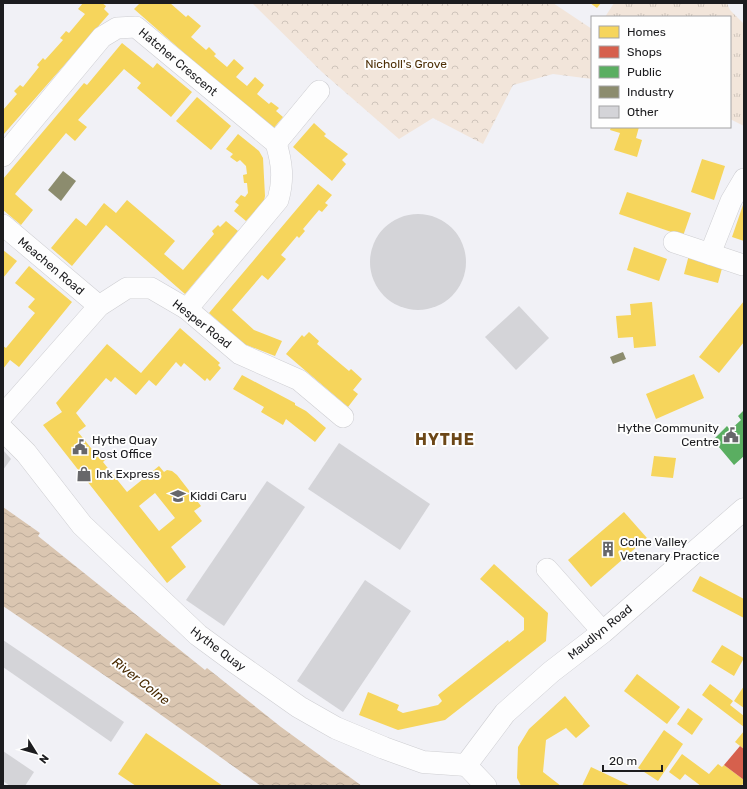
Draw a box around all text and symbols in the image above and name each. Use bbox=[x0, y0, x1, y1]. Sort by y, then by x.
legend bbox=[591, 16, 731, 128]
street label: Hatcher Crescent bbox=[136, 25, 220, 99]
text: Homes bbox=[627, 25, 666, 39]
text: Shops bbox=[627, 45, 662, 59]
park label: Nicholl's Grove bbox=[365, 57, 447, 71]
text: Public bbox=[627, 65, 662, 79]
text: Industry bbox=[627, 85, 674, 99]
text: Other bbox=[627, 105, 659, 119]
street label: Meachen Road bbox=[15, 234, 87, 298]
street label: Hesper Road bbox=[170, 297, 234, 351]
place label: Hythe Community Centre bbox=[617, 421, 719, 449]
public building icon: Hythe Community Centre bbox=[722, 426, 740, 444]
district label: HYTHE bbox=[415, 430, 475, 449]
place label: Hythe Quay Post Office bbox=[92, 433, 158, 461]
public building icon: Hythe Quay Post Office bbox=[71, 438, 89, 456]
shop icon: Ink Express bbox=[75, 465, 93, 483]
place label: Ink Express bbox=[96, 467, 160, 481]
school or university icon: Kiddi Caru bbox=[169, 487, 187, 505]
place label: Kiddi Caru bbox=[190, 489, 247, 503]
place label: Colne Valley Vetenary Practice bbox=[620, 535, 720, 563]
building icon: Colne Valley Vetenary Practice bbox=[599, 540, 617, 558]
street label: Maudlyn Road bbox=[565, 602, 635, 662]
street label: Hythe Quay bbox=[188, 624, 249, 674]
water label: River Colne bbox=[110, 654, 172, 708]
north arrow bbox=[16, 733, 56, 773]
scale bar bbox=[603, 747, 662, 773]
text: N bbox=[36, 752, 51, 766]
text: 20 m bbox=[609, 754, 637, 768]

